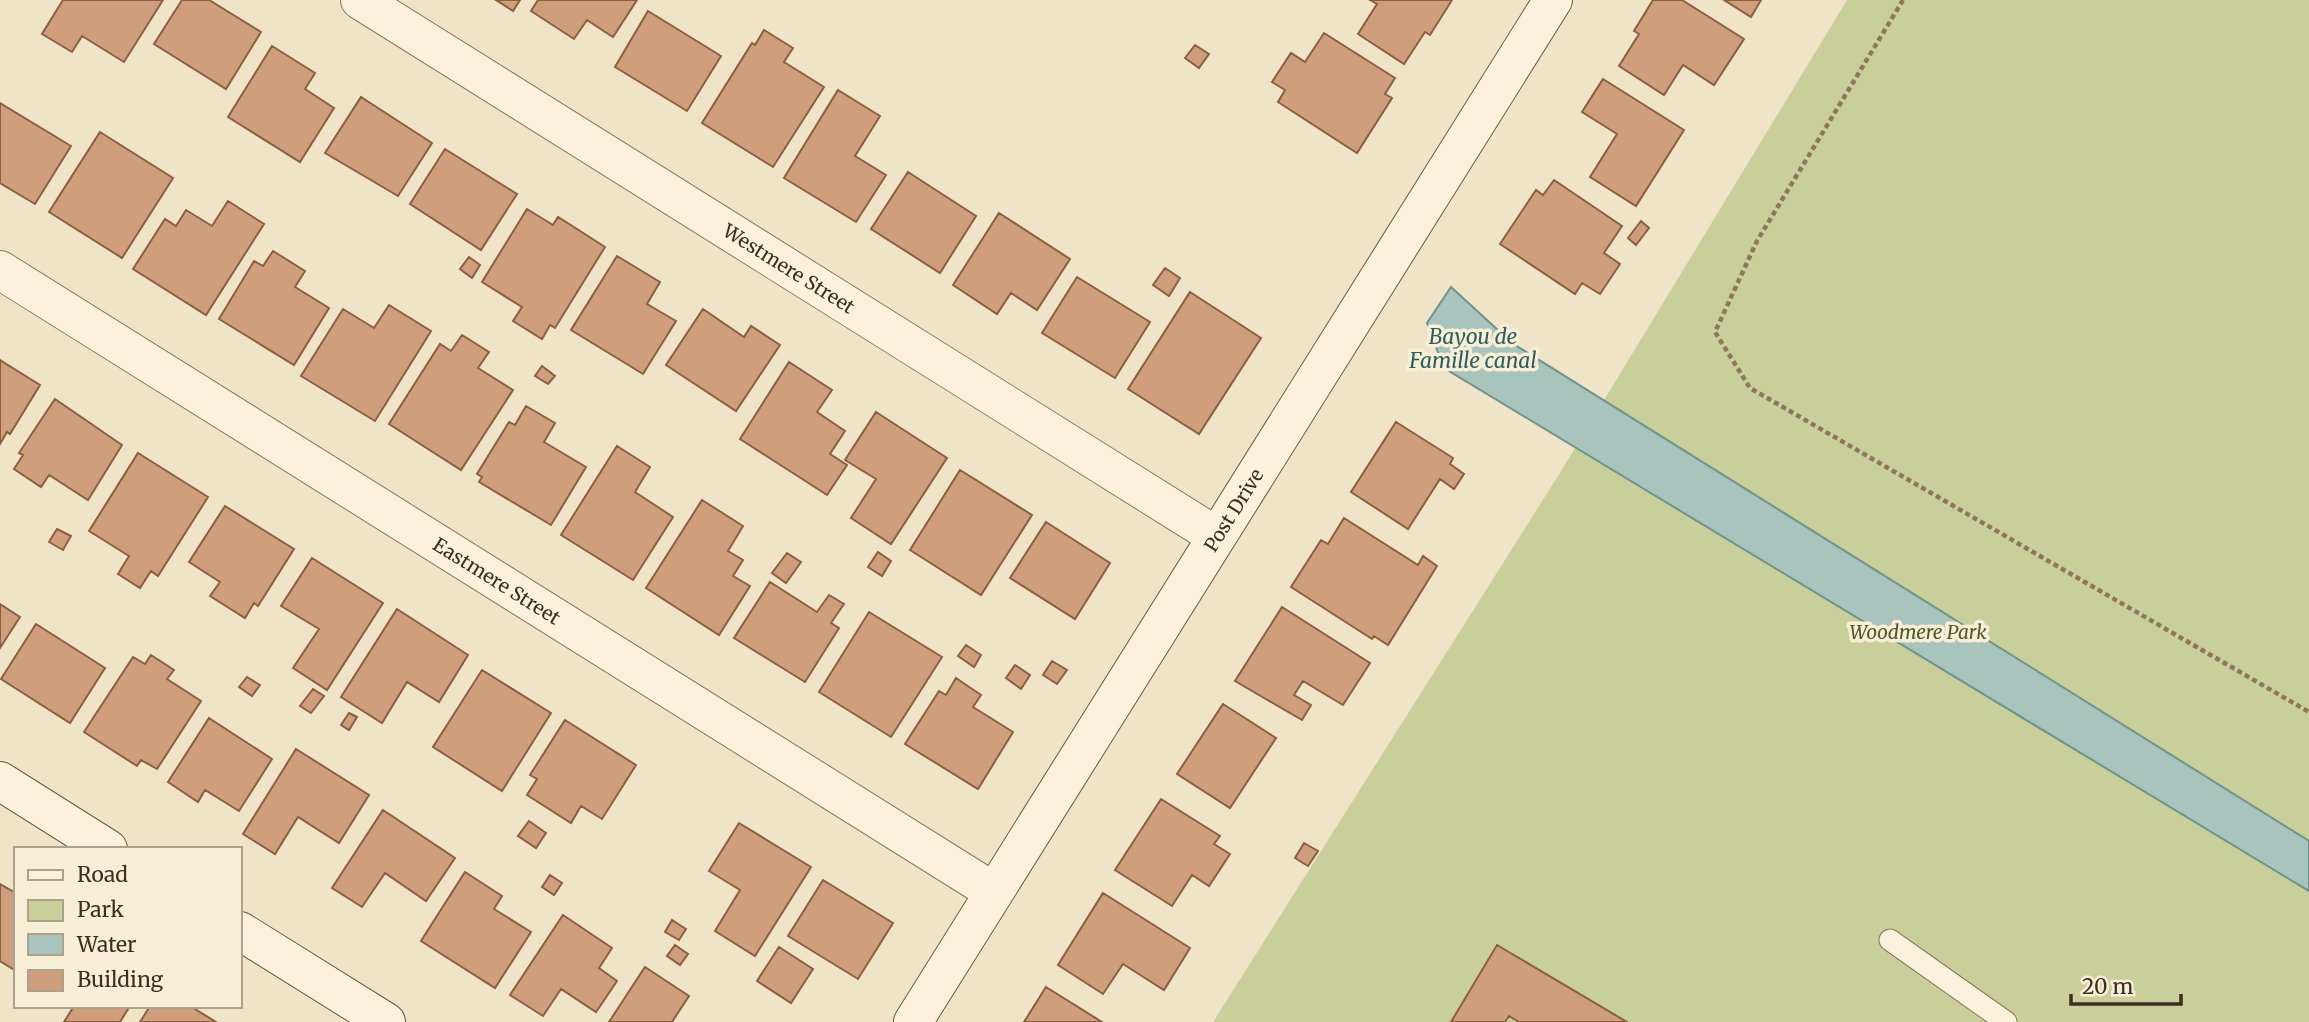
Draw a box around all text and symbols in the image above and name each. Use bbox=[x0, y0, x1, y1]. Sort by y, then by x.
street label: Westmere Street bbox=[718, 218, 860, 319]
water label: Bayou de Famille canal bbox=[1408, 323, 1537, 374]
street label: Post Drive bbox=[1199, 464, 1269, 556]
street label: Eastmere Street bbox=[429, 532, 565, 630]
park label: Woodmere Park bbox=[1849, 620, 1987, 644]
legend bbox=[14, 847, 242, 1008]
text: Road bbox=[77, 861, 128, 888]
text: Park bbox=[77, 896, 124, 923]
text: Water bbox=[76, 931, 136, 958]
scale bar bbox=[2071, 962, 2181, 1006]
text: Building bbox=[77, 966, 164, 993]
text: 20 m bbox=[2082, 973, 2134, 1000]

